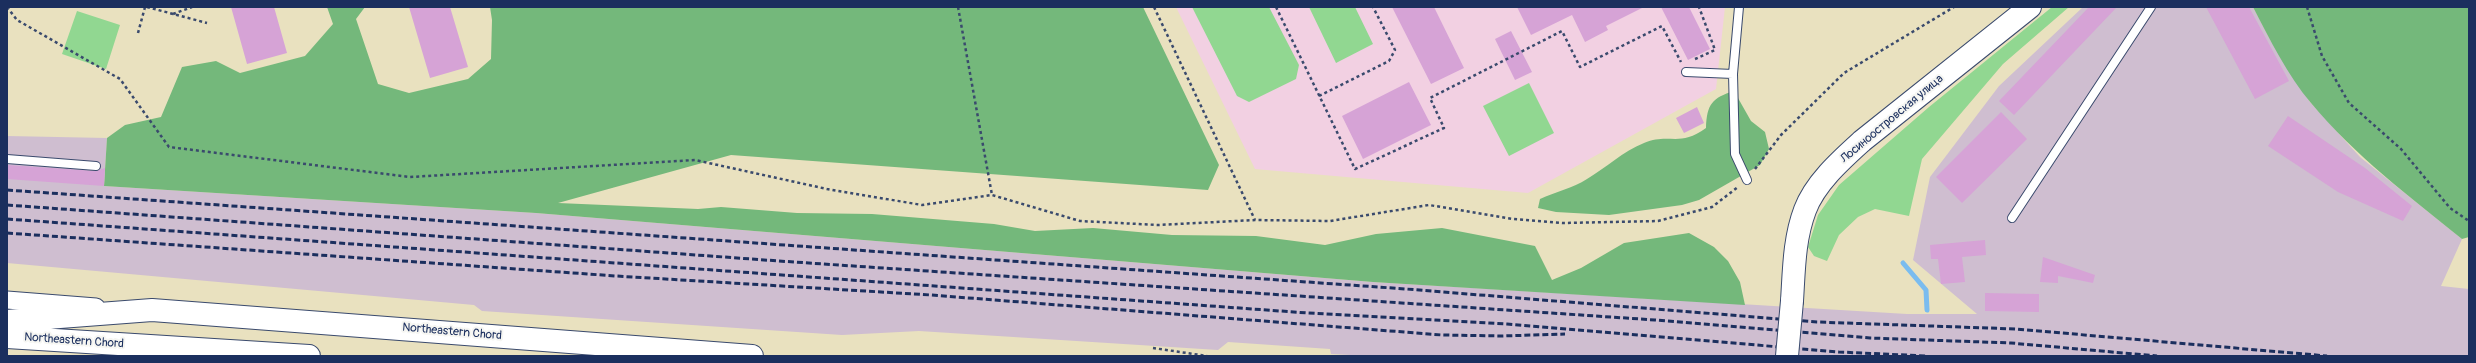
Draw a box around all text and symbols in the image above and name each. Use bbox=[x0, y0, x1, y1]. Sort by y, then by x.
street label: Лосиноостровская улица bbox=[1838, 72, 1946, 166]
street label: Northeastern Chord bbox=[402, 320, 502, 344]
street label: Northeastern Chord bbox=[24, 330, 124, 352]

